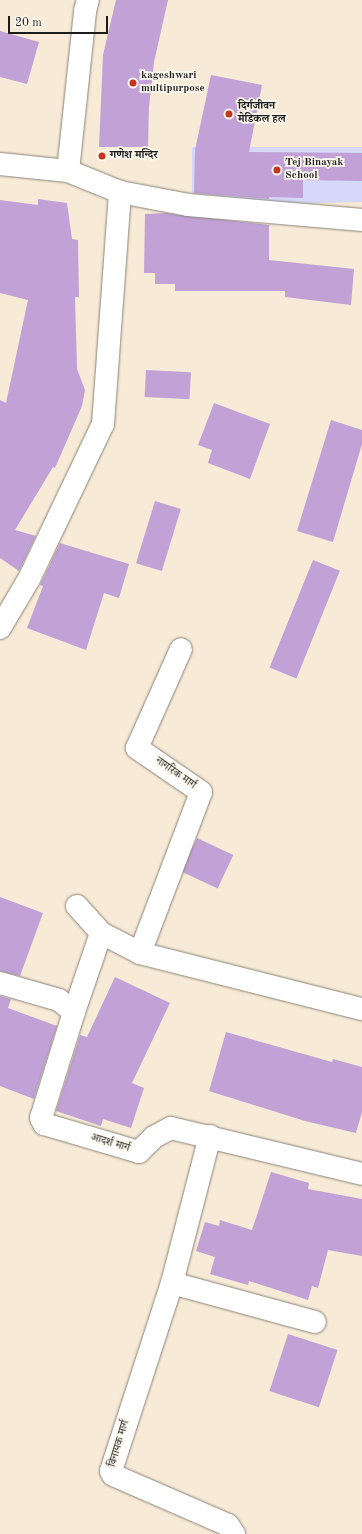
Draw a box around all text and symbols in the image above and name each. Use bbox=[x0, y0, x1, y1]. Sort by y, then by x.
scale bar bbox=[10, 8, 110, 34]
text: 20 m bbox=[15, 17, 42, 29]
place label: kageshwari multipurpose bbox=[141, 70, 205, 96]
marker: kageshwari multipurpose bbox=[128, 78, 138, 88]
place label: दिर्गजीवन मेडिकल हल bbox=[238, 101, 286, 127]
marker: दिर्गजीवन मेडिकल हल bbox=[223, 108, 235, 120]
place label: गणेश मन्दिर bbox=[110, 149, 158, 163]
marker: गणेश मन्दिर bbox=[97, 151, 107, 161]
place label: Tej Binayak School bbox=[285, 157, 344, 183]
marker: Tej Binayak School bbox=[272, 165, 282, 175]
street label: नागरिक मार्ग bbox=[152, 755, 198, 793]
street label: आदर्श मार्ग bbox=[89, 1132, 131, 1156]
street label: विनायक मार्ग bbox=[107, 1419, 133, 1469]

